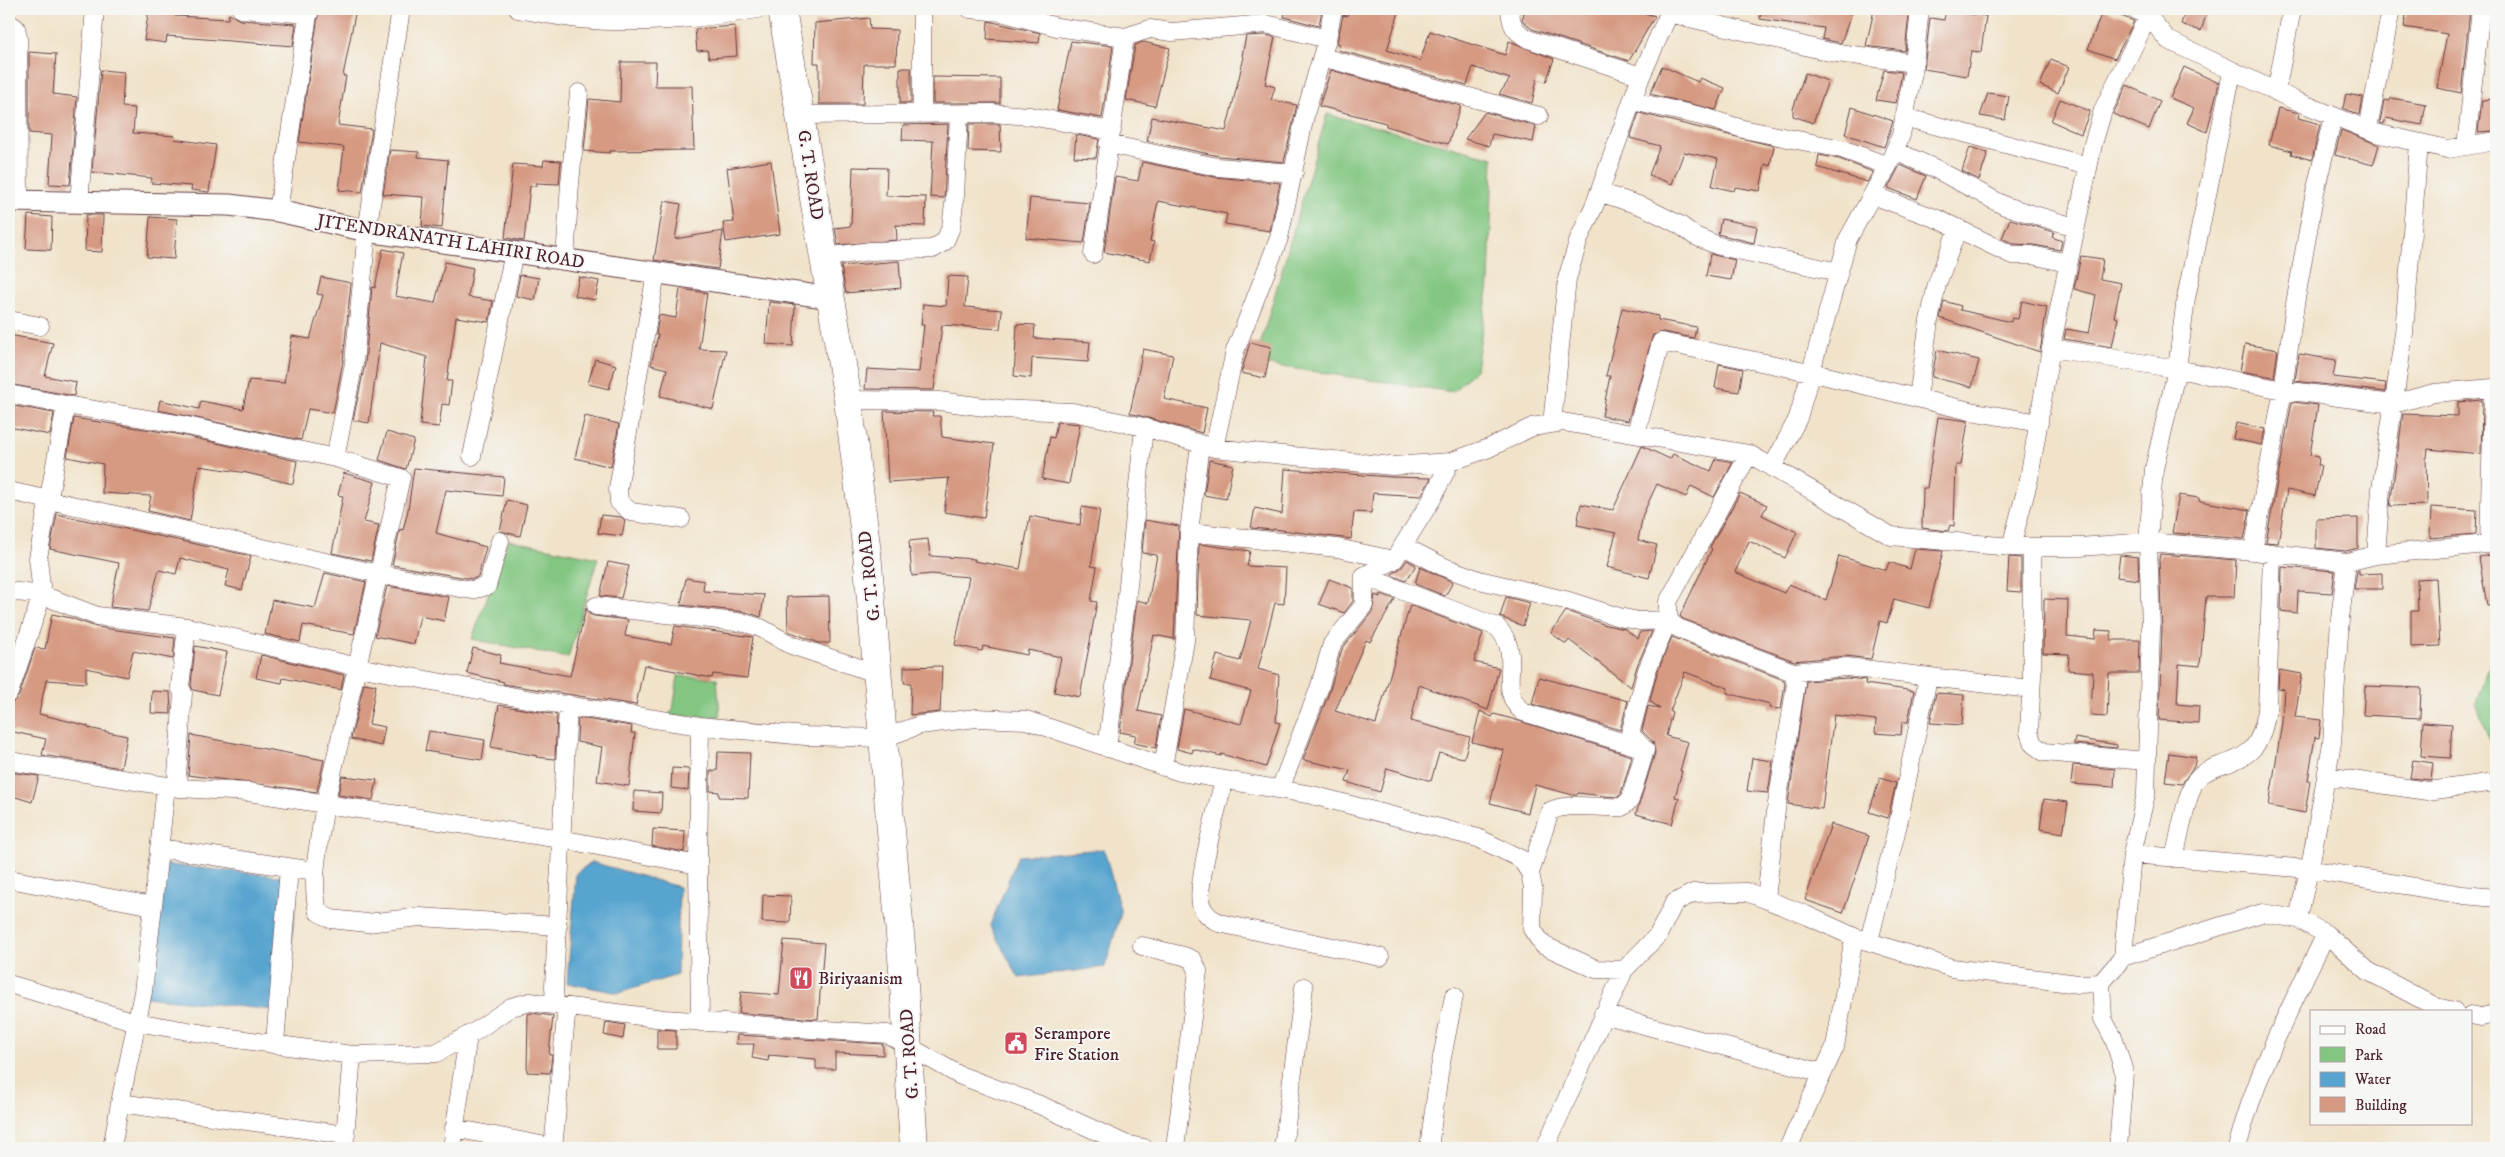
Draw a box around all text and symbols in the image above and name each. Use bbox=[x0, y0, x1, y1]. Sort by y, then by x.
street label: G. T. ROAD bbox=[792, 129, 828, 222]
street label: JITENDRANATH LAHIRI ROAD bbox=[314, 210, 586, 274]
street label: G. T. ROAD bbox=[854, 530, 886, 622]
restaurant icon: Biriyaanism bbox=[788, 965, 814, 991]
place label: Biriyaanism bbox=[818, 968, 903, 990]
street label: G. T. ROAD bbox=[896, 1008, 924, 1100]
legend bbox=[2310, 1010, 2472, 1124]
text: Road bbox=[2355, 1020, 2387, 1039]
place label: Serampore Fire Station bbox=[1034, 1023, 1120, 1066]
public building icon: Serampore Fire Station bbox=[1003, 1030, 1029, 1056]
text: Park bbox=[2355, 1046, 2384, 1065]
text: Water bbox=[2354, 1070, 2391, 1089]
text: Building bbox=[2355, 1096, 2407, 1115]

